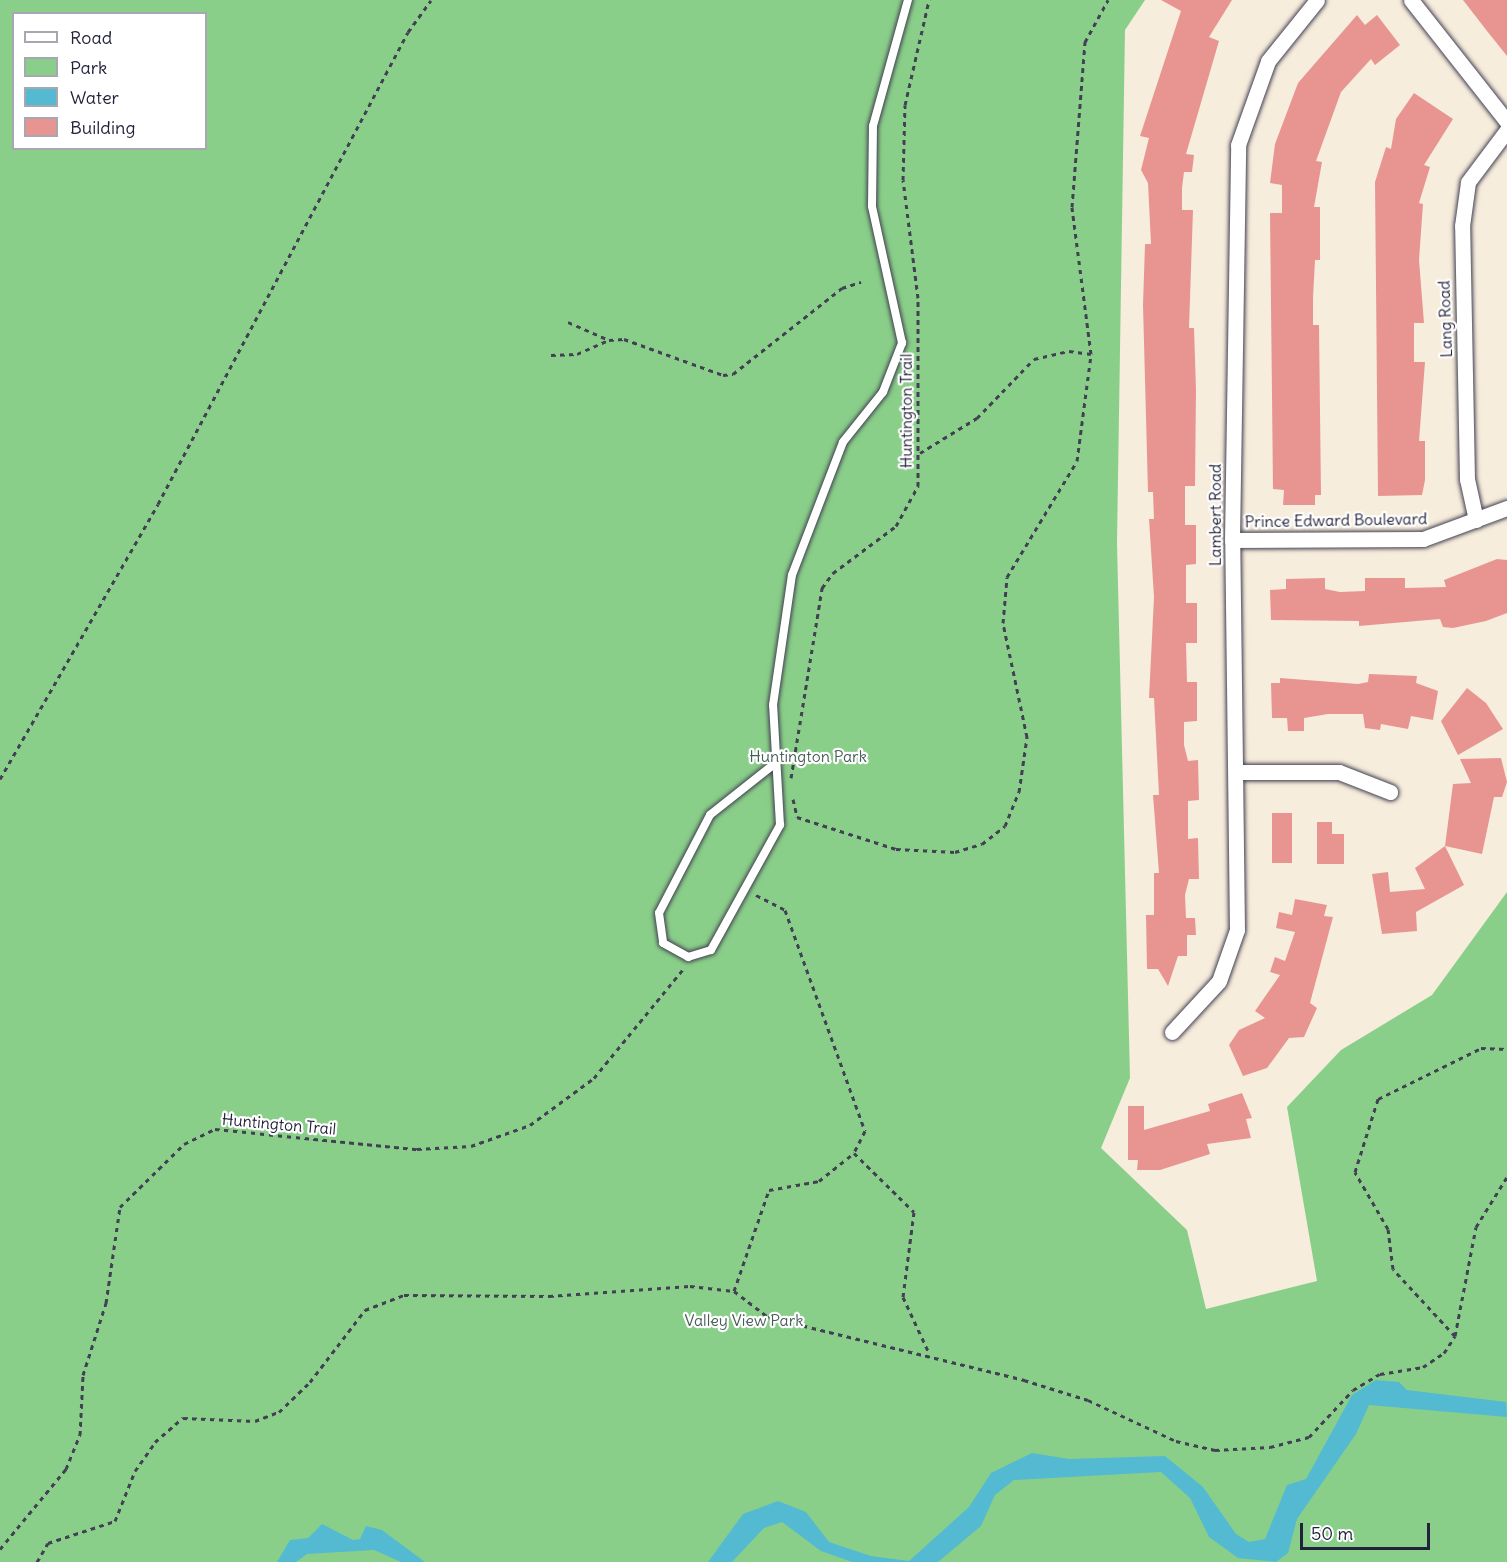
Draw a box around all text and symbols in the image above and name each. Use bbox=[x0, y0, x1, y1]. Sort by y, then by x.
legend bbox=[12, 12, 207, 150]
text: Road bbox=[70, 26, 112, 49]
text: Park bbox=[70, 56, 107, 79]
text: Water bbox=[70, 86, 119, 109]
text: Building bbox=[70, 116, 135, 139]
street label: Lang Road bbox=[1434, 280, 1456, 358]
street label: Huntington Trail bbox=[896, 354, 916, 468]
street label: Lambert Road bbox=[1205, 464, 1225, 566]
street label: Prince Edward Boulevard bbox=[1244, 509, 1428, 531]
park label: Huntington Park bbox=[749, 746, 867, 766]
street label: Huntington Trail bbox=[221, 1109, 337, 1139]
park label: Valley View Park bbox=[685, 1310, 803, 1330]
scale bar bbox=[1303, 1511, 1434, 1549]
text: 50 m bbox=[1311, 1522, 1353, 1545]

